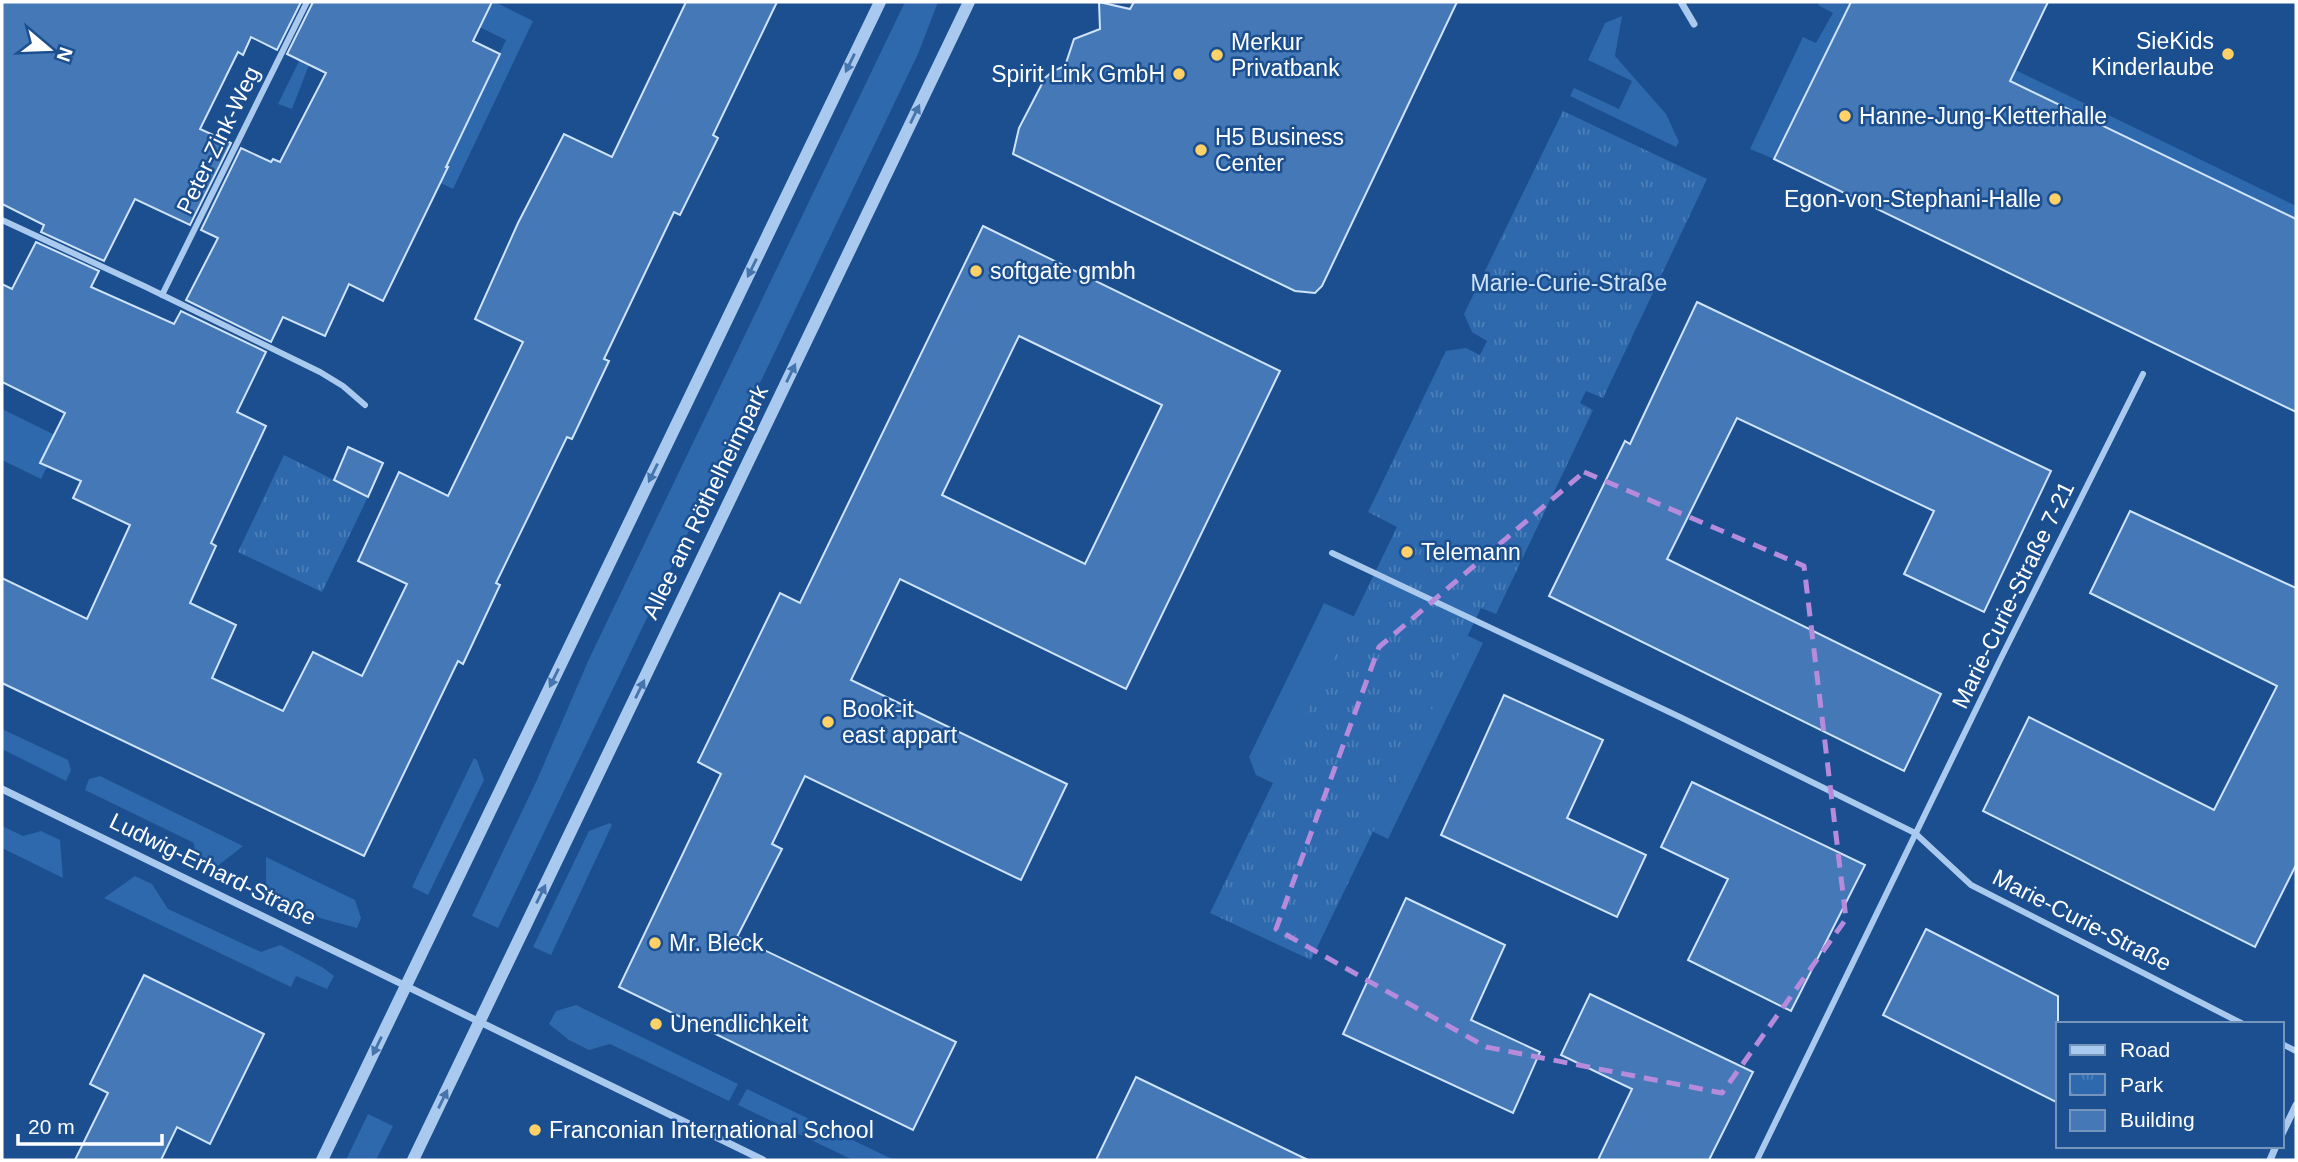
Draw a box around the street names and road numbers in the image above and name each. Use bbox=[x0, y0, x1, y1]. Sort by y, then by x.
street label: Peter-Zink-Weg bbox=[171, 62, 265, 218]
street label: Allee am Röthelheimpark bbox=[637, 380, 773, 623]
street label: Marie-Curie-Straße 7-21 bbox=[1947, 477, 2079, 713]
street label: Ludwig-Erhard-Straße bbox=[106, 808, 320, 930]
street label: Marie-Curie-Straße bbox=[1988, 864, 2176, 976]

